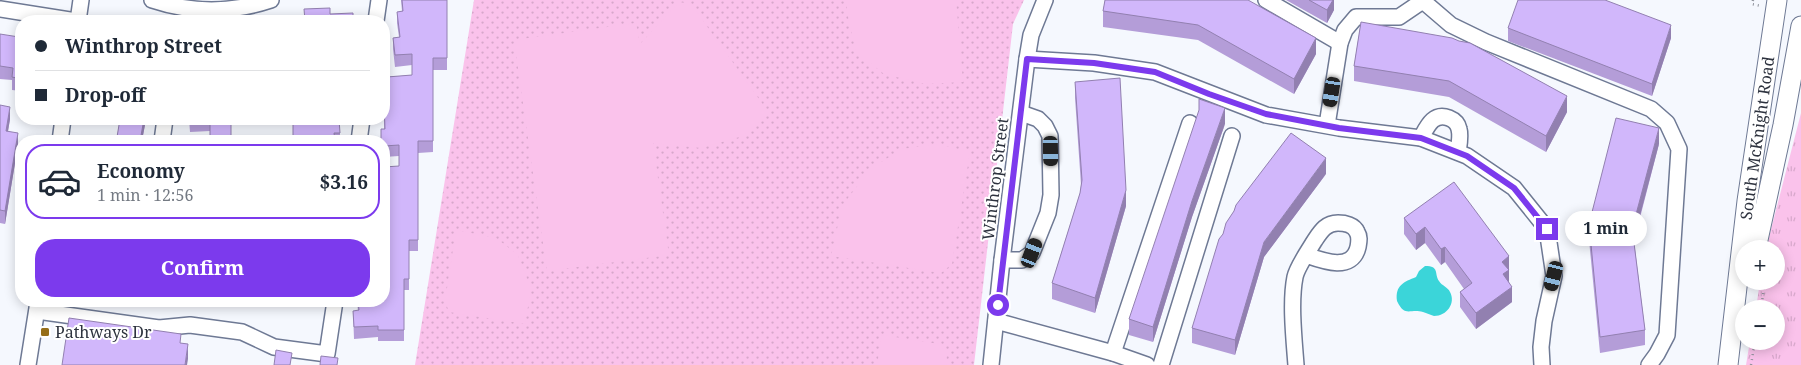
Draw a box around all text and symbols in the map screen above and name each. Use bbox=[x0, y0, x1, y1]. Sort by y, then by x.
text: Winthrop Street bbox=[65, 33, 222, 59]
street label: South McKnight Road bbox=[1735, 55, 1779, 221]
car bbox=[1322, 76, 1341, 108]
text: Drop-off bbox=[65, 82, 145, 108]
street label: Winthrop Street bbox=[977, 116, 1013, 242]
car bbox=[1043, 136, 1058, 166]
text: Economy bbox=[97, 158, 185, 184]
icon: car bbox=[37, 159, 82, 204]
text: $3.16 bbox=[319, 169, 368, 195]
text: 1 min · 12:56 bbox=[97, 184, 193, 206]
callout: 1 min bbox=[1564, 212, 1647, 246]
text: 1 min bbox=[1583, 217, 1629, 239]
route end bbox=[1536, 218, 1558, 240]
car bbox=[1019, 236, 1044, 270]
button: Confirm bbox=[35, 239, 370, 297]
map controls bbox=[1735, 240, 1785, 350]
button: + bbox=[1735, 240, 1785, 290]
car bbox=[1543, 260, 1564, 292]
route start bbox=[987, 294, 1009, 316]
button: − bbox=[1735, 300, 1785, 350]
place label: Pathways Dr bbox=[55, 321, 152, 343]
marker: Pathways Dr bbox=[39, 326, 51, 338]

